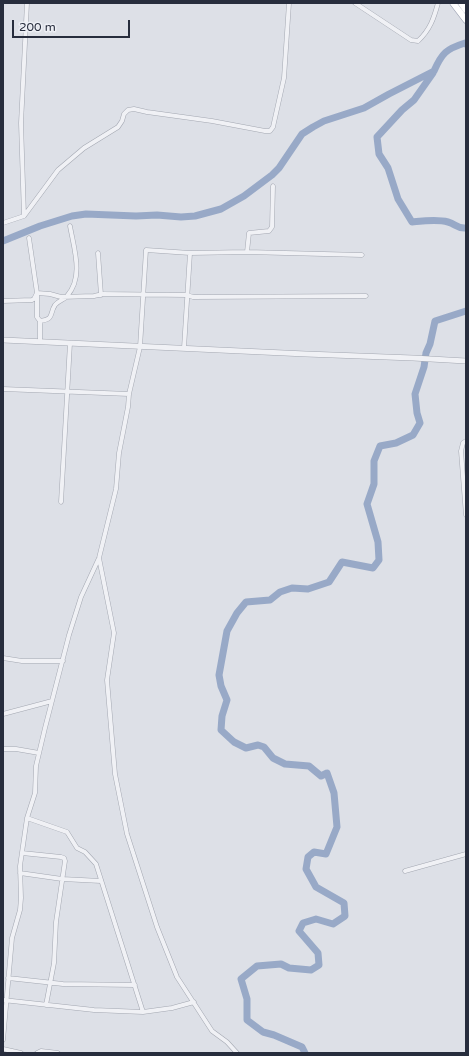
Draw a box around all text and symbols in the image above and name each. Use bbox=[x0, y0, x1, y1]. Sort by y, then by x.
scale bar bbox=[14, 12, 132, 38]
text: 200 m bbox=[19, 20, 56, 34]

